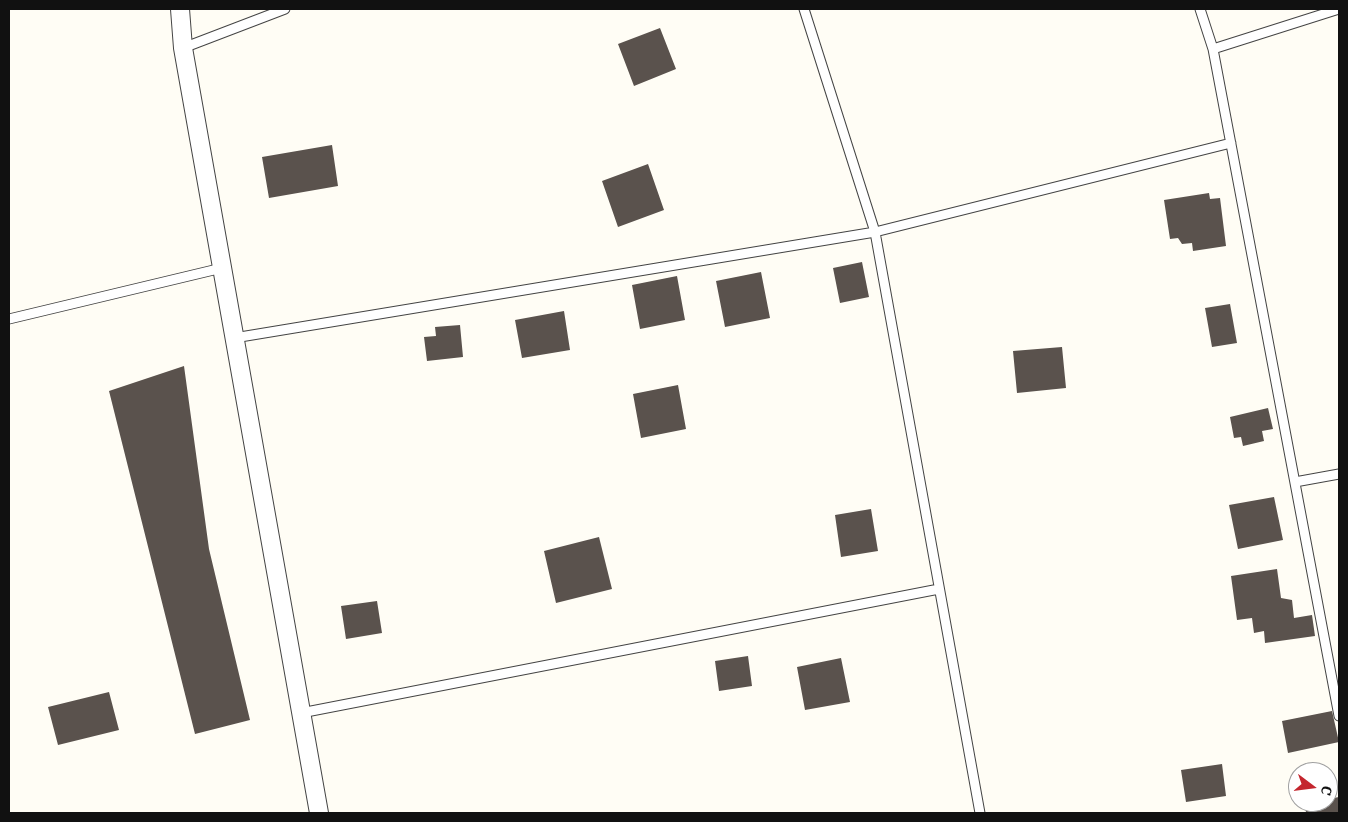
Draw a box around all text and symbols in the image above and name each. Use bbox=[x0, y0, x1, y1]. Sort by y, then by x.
north arrow bbox=[1288, 762, 1338, 812]
text: С bbox=[1317, 784, 1336, 797]

